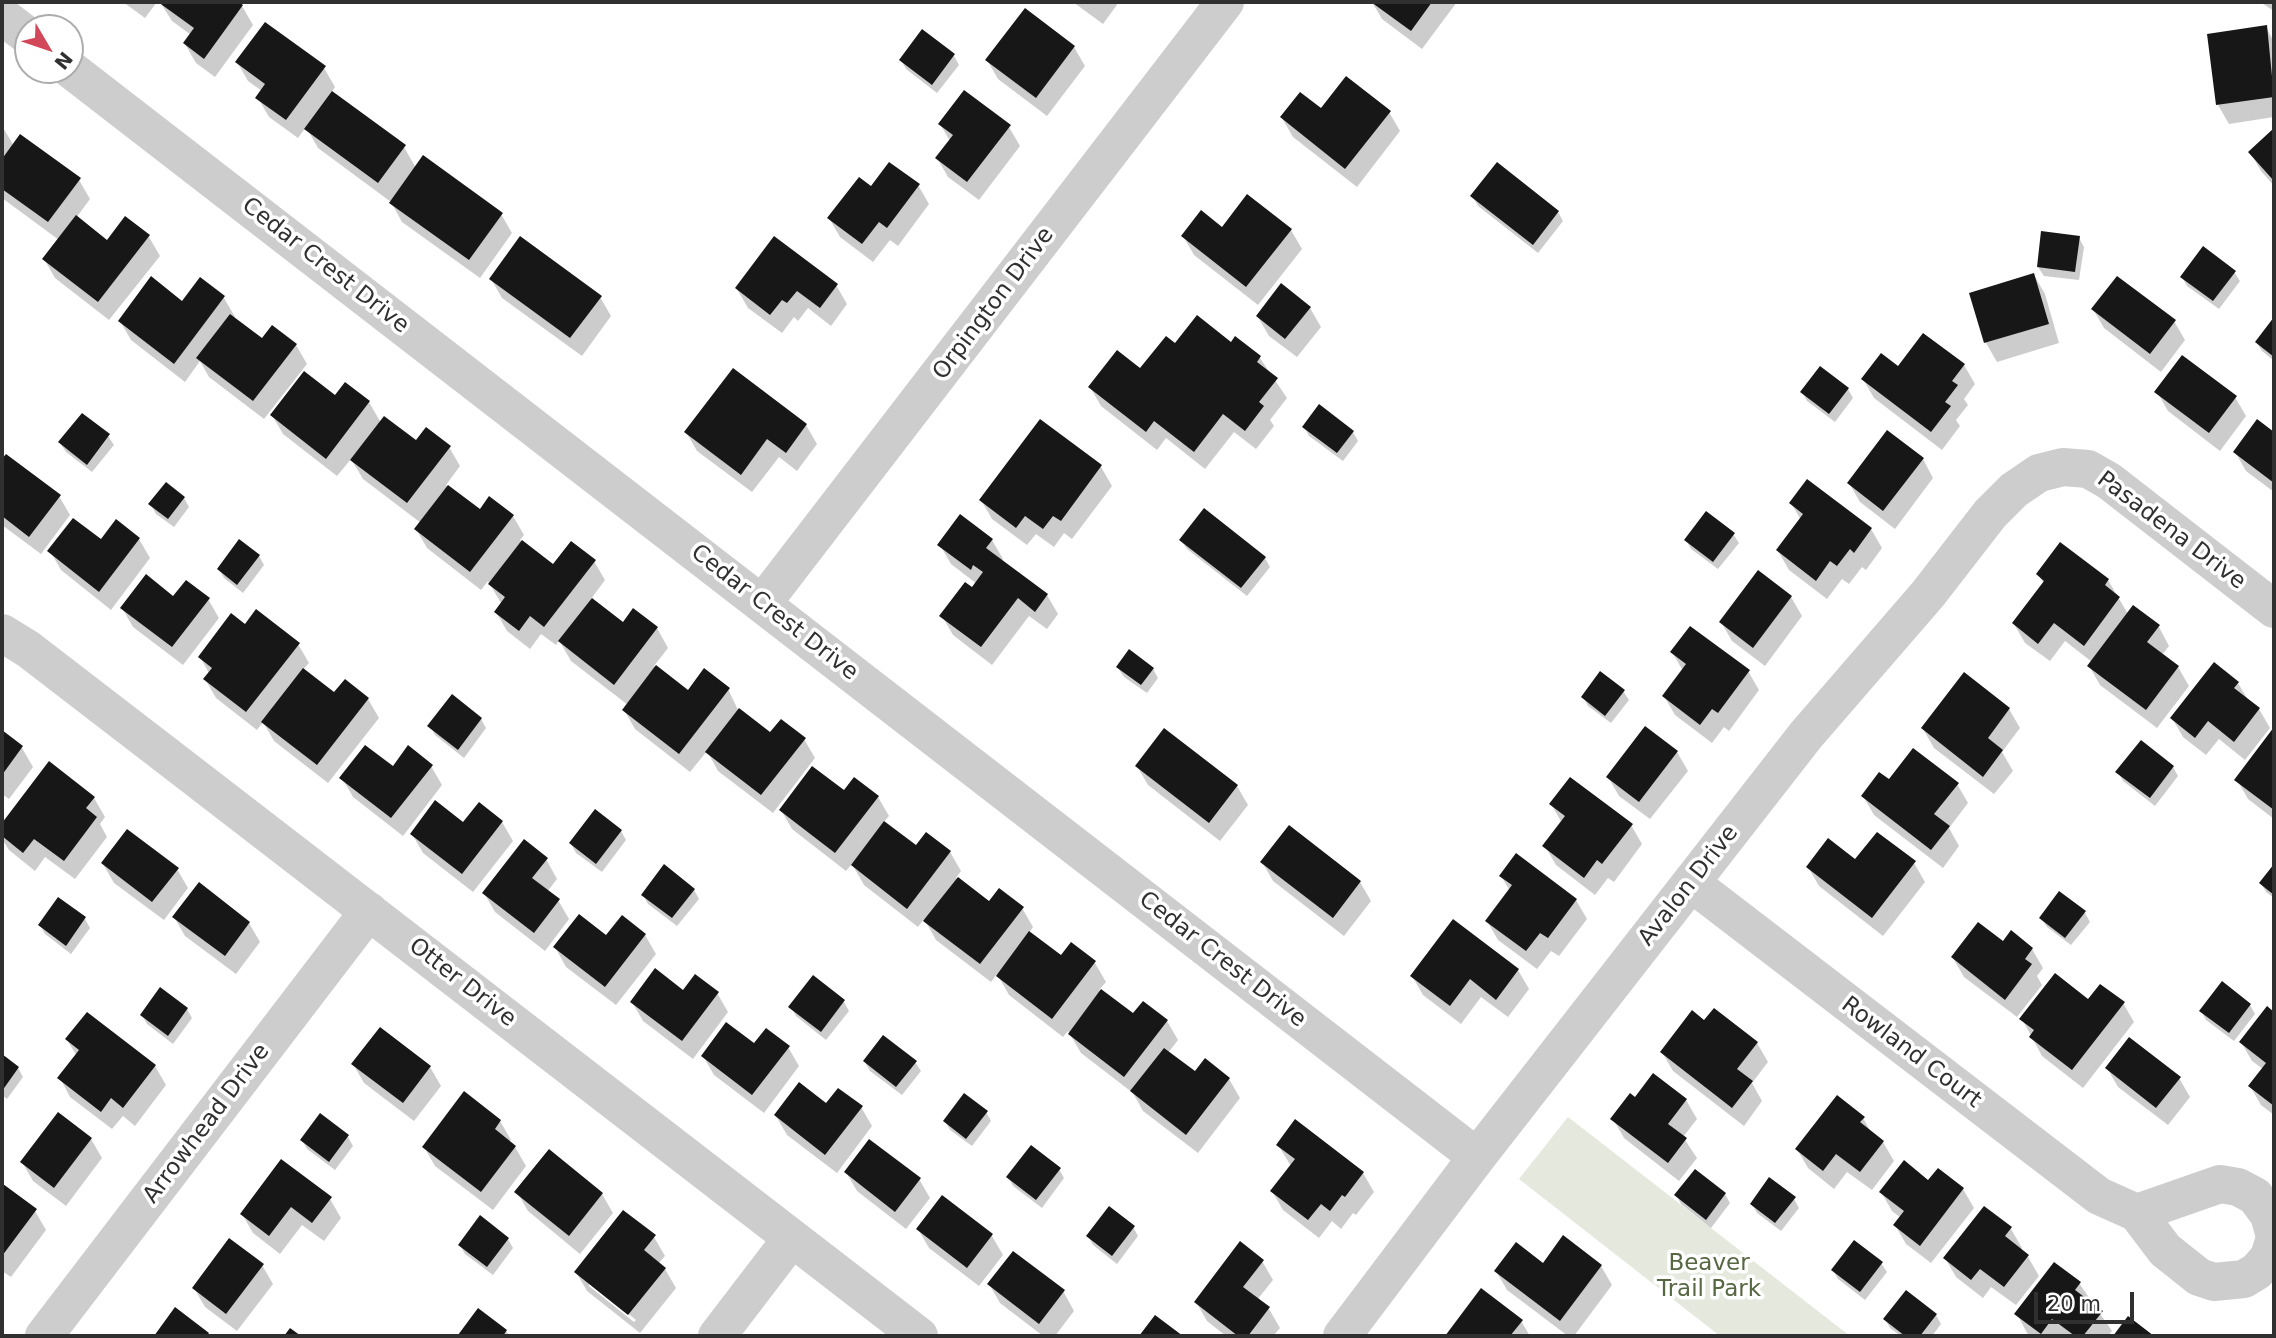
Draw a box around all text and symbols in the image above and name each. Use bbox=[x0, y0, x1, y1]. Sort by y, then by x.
north arrow bbox=[14, 14, 84, 84]
text: N bbox=[50, 48, 77, 74]
street label: Cedar Crest Drive bbox=[236, 192, 414, 340]
street label: Orpington Drive bbox=[928, 222, 1060, 386]
street label: Pasadena Drive bbox=[2091, 466, 2251, 596]
street label: Cedar Crest Drive bbox=[685, 539, 863, 687]
street label: Avalon Drive bbox=[1633, 820, 1745, 952]
street label: Cedar Crest Drive bbox=[1133, 886, 1311, 1034]
street label: Otter Drive bbox=[403, 933, 521, 1033]
street label: Rowland Court bbox=[1836, 991, 1986, 1115]
street label: Arrowhead Drive bbox=[138, 1039, 276, 1209]
park label: Beaver Trail Park bbox=[1657, 1250, 1761, 1304]
scale bar bbox=[2038, 1278, 2138, 1322]
text: 20 m bbox=[2047, 1292, 2101, 1316]

